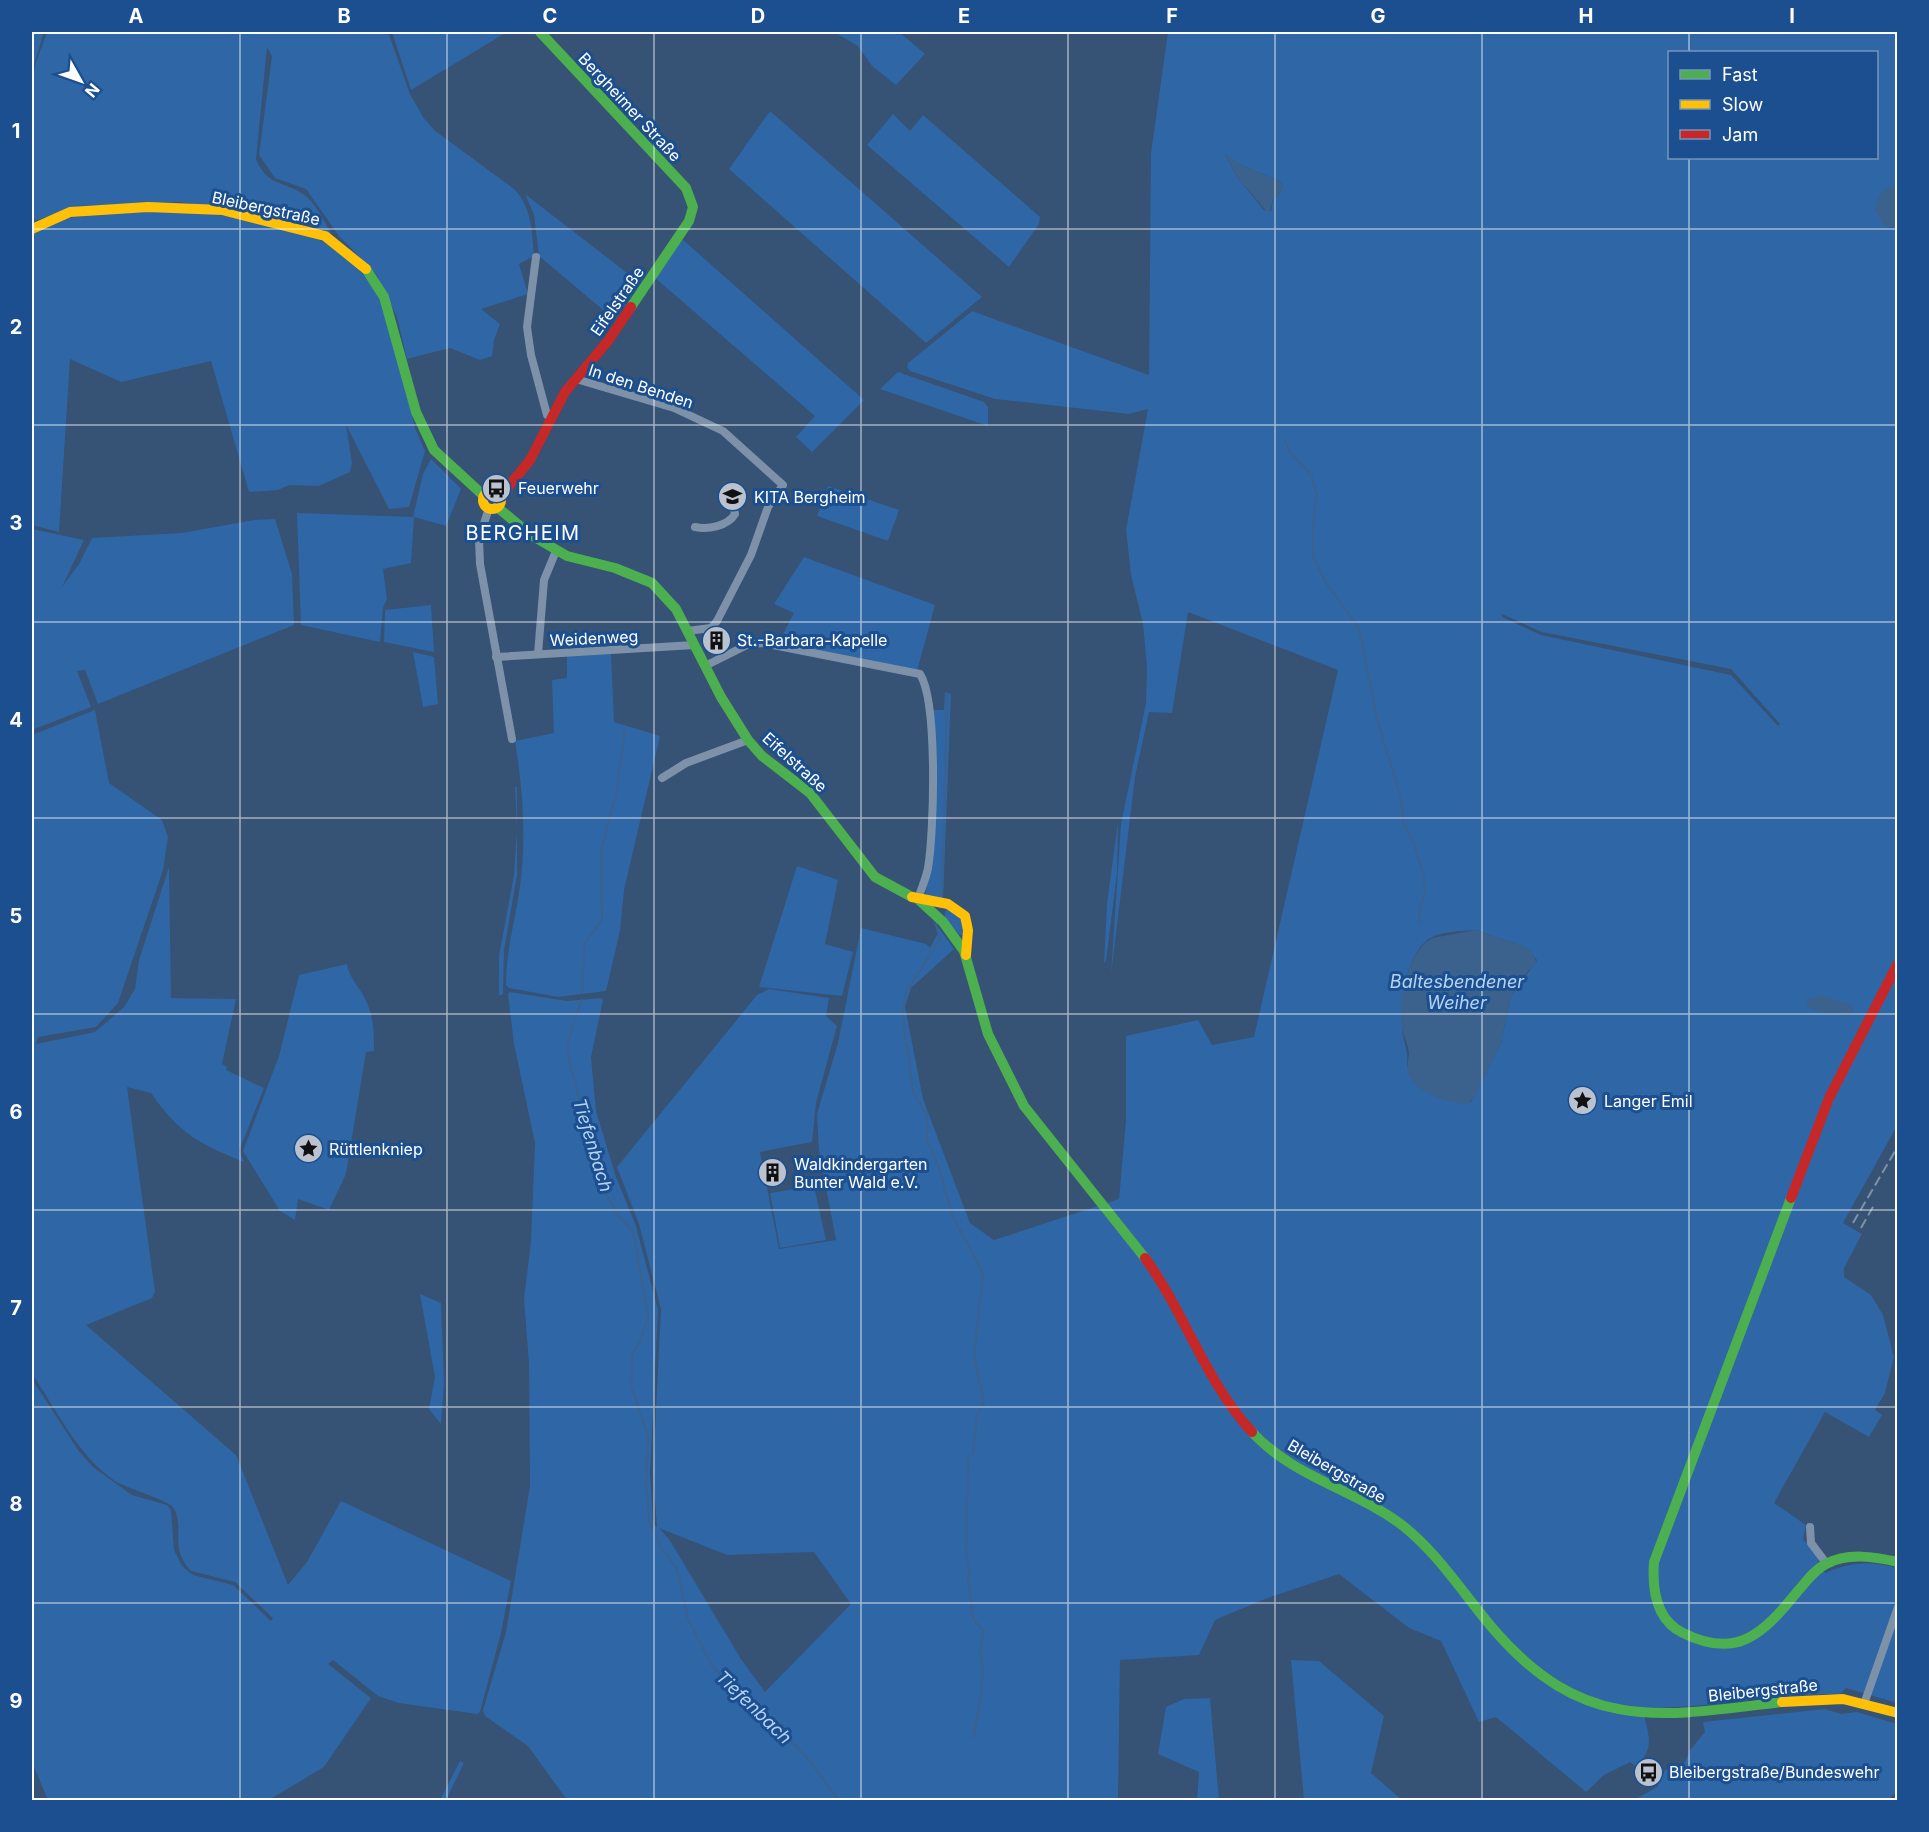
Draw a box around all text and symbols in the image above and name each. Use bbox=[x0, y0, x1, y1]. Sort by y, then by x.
text: A bbox=[129, 4, 144, 28]
text: B bbox=[337, 4, 351, 28]
text: C bbox=[543, 4, 557, 28]
text: D bbox=[751, 4, 765, 28]
text: E bbox=[958, 4, 970, 28]
text: F bbox=[1166, 4, 1178, 28]
text: G bbox=[1370, 4, 1386, 28]
text: H bbox=[1579, 4, 1593, 28]
text: I bbox=[1789, 4, 1795, 28]
street label: Bergheimer Straße bbox=[574, 48, 686, 166]
north arrow bbox=[51, 51, 111, 111]
legend bbox=[1668, 51, 1878, 159]
text: Fast bbox=[1722, 64, 1758, 85]
text: N bbox=[81, 80, 104, 102]
text: Slow bbox=[1722, 94, 1763, 115]
text: 1 bbox=[12, 119, 20, 143]
text: Jam bbox=[1722, 124, 1758, 145]
street label: Bleibergstraße bbox=[210, 187, 322, 229]
street label: Eifelstraße bbox=[586, 262, 648, 340]
text: 2 bbox=[10, 315, 22, 339]
street label: In den Benden bbox=[586, 360, 696, 412]
bus stop icon: Feuerwehr bbox=[481, 472, 513, 504]
place label: Feuerwehr bbox=[518, 478, 599, 498]
school or university icon: KITA Bergheim bbox=[717, 481, 749, 513]
place label: KITA Bergheim bbox=[754, 487, 866, 507]
text: 3 bbox=[10, 511, 22, 535]
district label: BERGHEIM bbox=[465, 521, 581, 545]
building icon: St.-Barbara-Kapelle bbox=[700, 624, 732, 656]
street label: Weidenweg bbox=[549, 626, 639, 650]
place label: St.-Barbara-Kapelle bbox=[737, 630, 887, 650]
text: 4 bbox=[9, 708, 23, 732]
street label: Eifelstraße bbox=[759, 728, 831, 796]
text: 5 bbox=[10, 904, 22, 928]
water label: Baltesbendener Weiher bbox=[1390, 971, 1525, 1013]
place icon: Langer Emil bbox=[1567, 1085, 1599, 1117]
place label: Langer Emil bbox=[1604, 1091, 1693, 1111]
water label: Tiefenbach bbox=[569, 1096, 617, 1194]
text: 6 bbox=[10, 1100, 23, 1124]
place icon: Rüttlenkniep bbox=[292, 1133, 324, 1165]
place label: Rüttlenkniep bbox=[329, 1139, 423, 1159]
place label: Waldkindergarten Bunter Wald e.V. bbox=[794, 1154, 928, 1192]
building icon: Waldkindergarten Bunter Wald e.V. bbox=[757, 1157, 789, 1189]
text: 7 bbox=[10, 1296, 22, 1320]
street label: Bleibergstraße bbox=[1284, 1435, 1390, 1507]
text: 8 bbox=[9, 1492, 23, 1516]
water label: Tiefenbach bbox=[712, 1666, 796, 1748]
street label: Bleibergstraße bbox=[1707, 1674, 1819, 1706]
text: 9 bbox=[10, 1689, 23, 1713]
bus stop icon: Bleibergstraße/Bundeswehr bbox=[1632, 1756, 1664, 1788]
place label: Bleibergstraße/Bundeswehr bbox=[1669, 1762, 1879, 1782]

